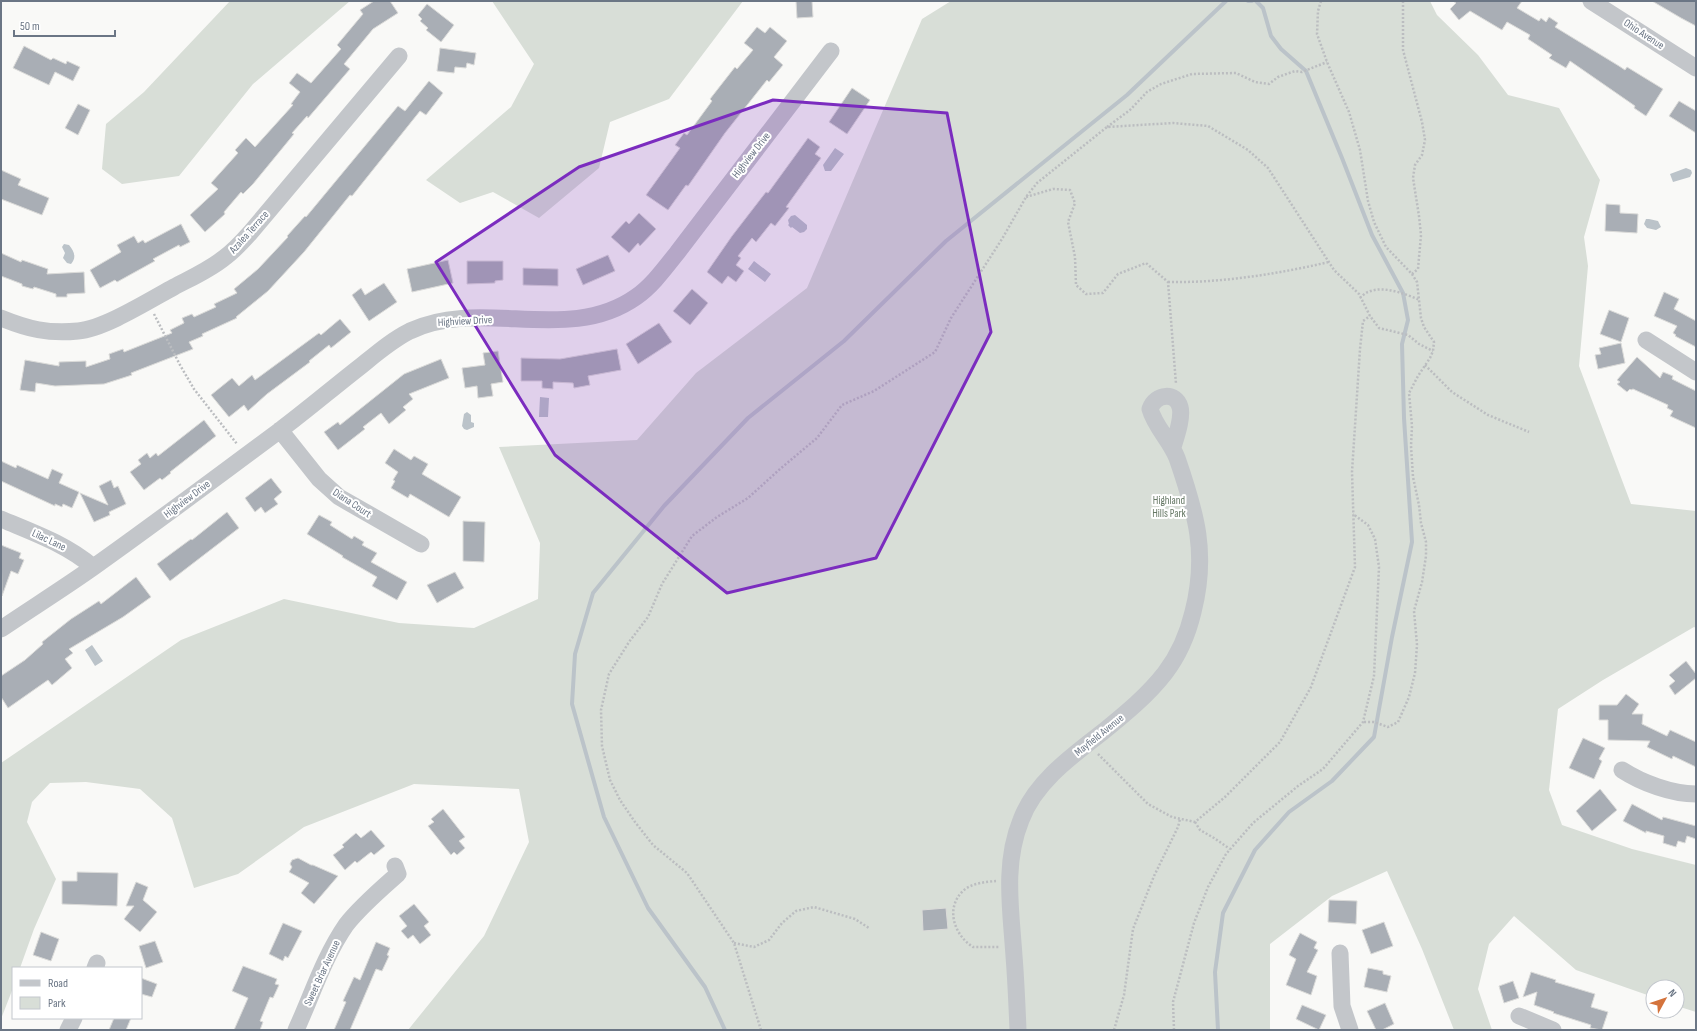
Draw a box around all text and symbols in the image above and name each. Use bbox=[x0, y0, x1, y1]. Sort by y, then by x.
scale bar bbox=[14, 12, 115, 38]
street label: Ohio Avenue bbox=[1621, 16, 1667, 52]
text: 50 m bbox=[20, 19, 40, 34]
street label: Highview Drive bbox=[729, 130, 773, 180]
street label: Azalea Terrace bbox=[226, 208, 271, 257]
street label: Highview Drive bbox=[437, 313, 493, 329]
street label: Highview Drive bbox=[161, 477, 213, 521]
street label: Diana Court bbox=[330, 486, 374, 521]
park label: Highland Hills Park bbox=[1152, 494, 1187, 520]
street label: Lilac Lane bbox=[30, 527, 68, 553]
street label: Mayfield Avenue bbox=[1072, 711, 1126, 759]
street label: Sweet Briar Avenue bbox=[301, 938, 343, 1008]
legend bbox=[12, 967, 142, 1019]
text: Road bbox=[48, 976, 68, 991]
north arrow bbox=[1645, 979, 1685, 1019]
text: N bbox=[1665, 986, 1679, 999]
text: Park bbox=[48, 996, 66, 1011]

